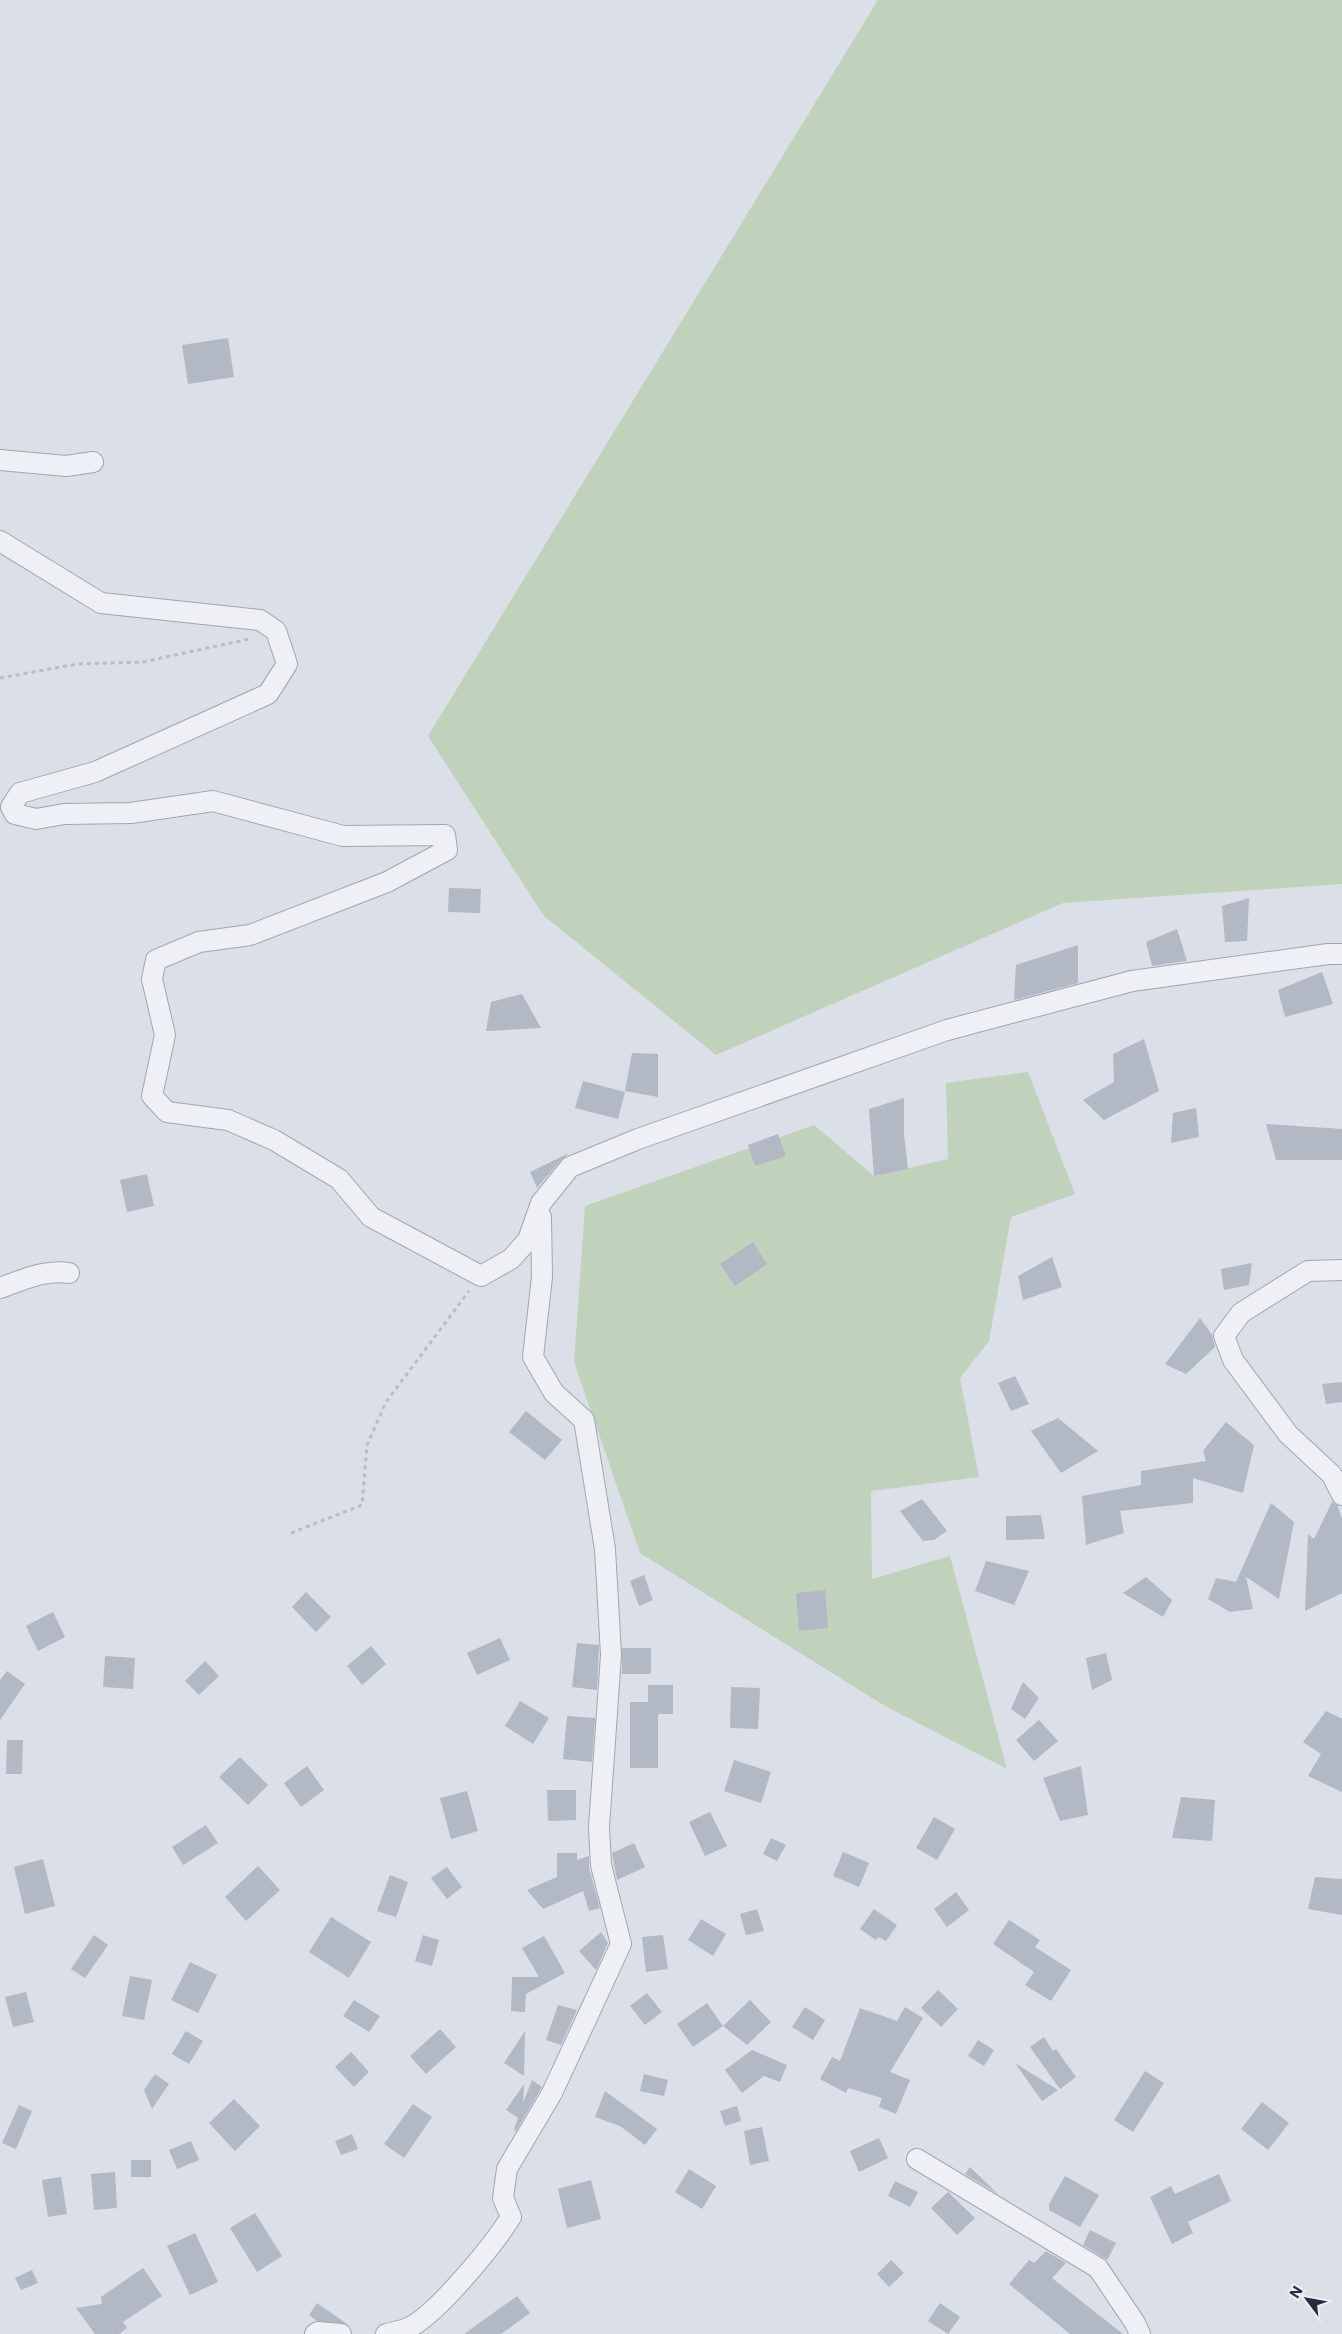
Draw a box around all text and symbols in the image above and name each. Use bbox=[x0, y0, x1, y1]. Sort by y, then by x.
north arrow bbox=[1282, 2274, 1332, 2324]
text: N bbox=[1286, 2283, 1306, 2301]

